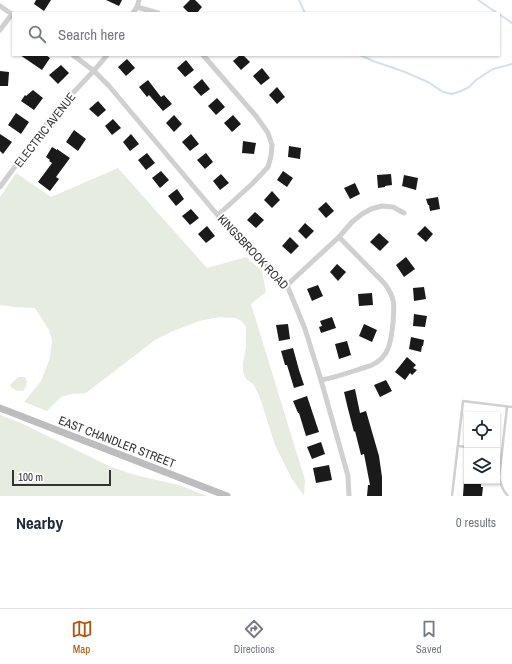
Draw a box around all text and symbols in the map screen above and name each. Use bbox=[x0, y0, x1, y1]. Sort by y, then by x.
search box bbox=[12, 12, 500, 56]
icon: search bbox=[26, 23, 48, 45]
text: Search here bbox=[58, 24, 125, 45]
street label: ELECTRIC AVENUE bbox=[11, 89, 79, 171]
street label: KINGSBROOK ROAD bbox=[214, 211, 292, 293]
street label: EAST CHANDLER STREET bbox=[56, 412, 178, 472]
map controls bbox=[464, 412, 500, 484]
button: locate bbox=[464, 412, 500, 448]
button: layers bbox=[464, 448, 500, 484]
scale bar bbox=[12, 468, 111, 487]
text: 100 m bbox=[18, 470, 43, 484]
text: Nearby bbox=[16, 511, 63, 534]
text: 0 results bbox=[456, 514, 496, 531]
tab: Map bbox=[71, 618, 93, 656]
tab: Directions bbox=[234, 618, 275, 656]
tab: Saved bbox=[416, 618, 441, 656]

